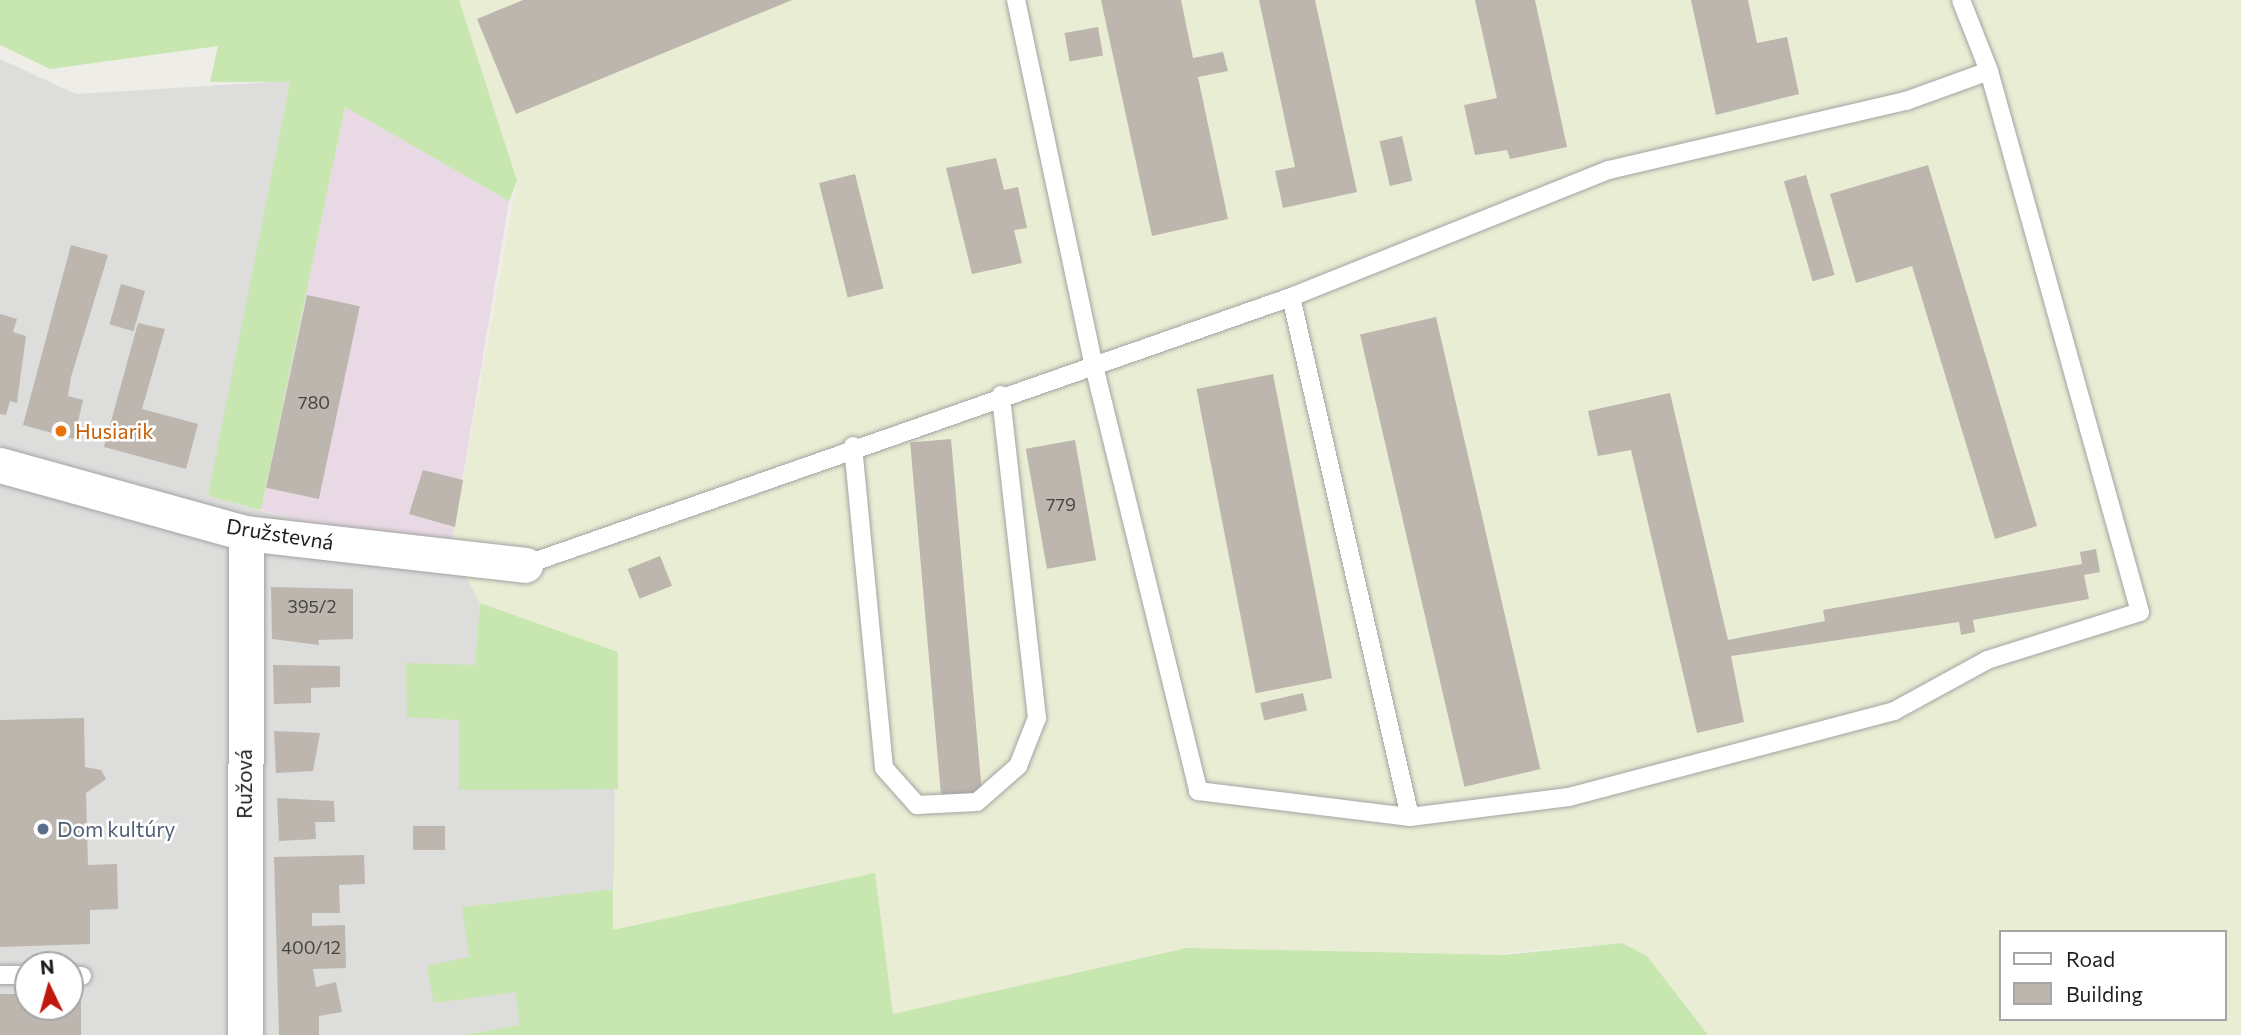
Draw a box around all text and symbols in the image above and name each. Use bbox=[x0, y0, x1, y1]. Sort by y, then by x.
house number: 780 bbox=[298, 391, 330, 413]
place label: Husiarik bbox=[75, 418, 154, 444]
marker: Husiarik bbox=[53, 423, 69, 439]
house number: 779 bbox=[1046, 493, 1076, 515]
street label: Družstevná bbox=[224, 513, 336, 555]
house number: 395/2 bbox=[287, 595, 337, 617]
street label: Ružová bbox=[231, 749, 257, 819]
place label: Dom kultúry bbox=[57, 816, 175, 842]
marker: Dom kultúry bbox=[35, 821, 51, 837]
legend bbox=[2000, 930, 2227, 1021]
house number: 400/12 bbox=[281, 936, 341, 958]
text: Road bbox=[2066, 946, 2115, 971]
north arrow bbox=[14, 951, 84, 1021]
text: N bbox=[39, 954, 55, 979]
text: Building bbox=[2066, 981, 2143, 1006]

